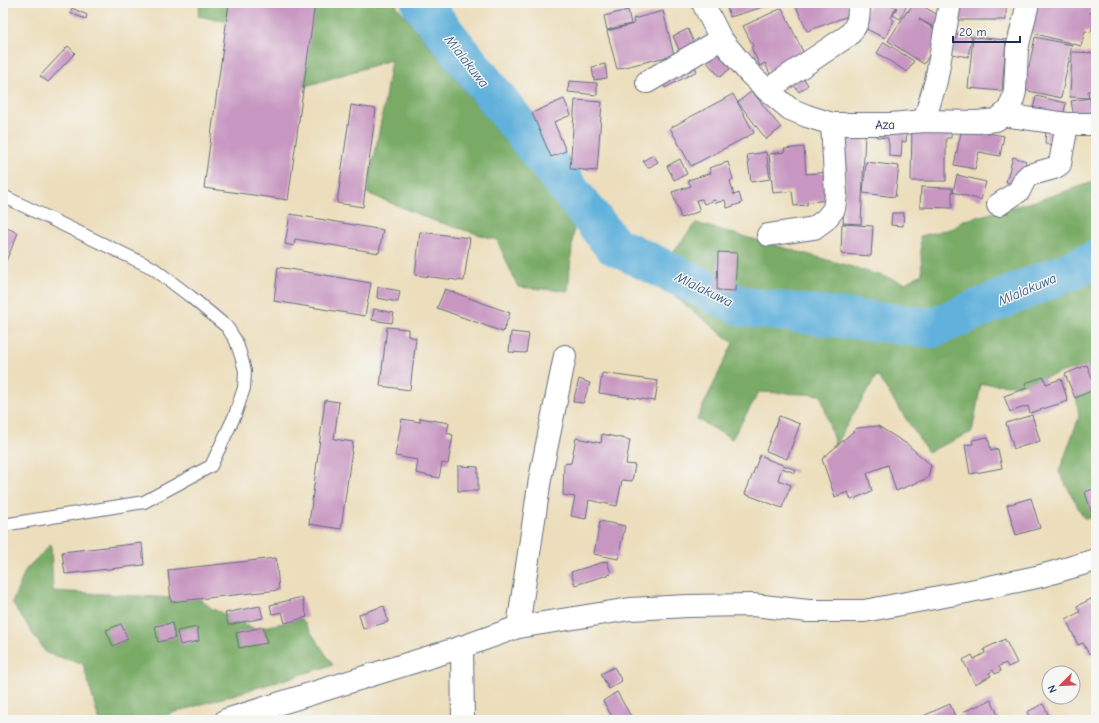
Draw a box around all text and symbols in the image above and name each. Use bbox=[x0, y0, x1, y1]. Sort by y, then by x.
scale bar bbox=[953, 18, 1020, 44]
text: 20 m bbox=[959, 25, 987, 39]
water label: Mlalakuwa bbox=[440, 31, 492, 91]
street label: Aza bbox=[875, 117, 895, 132]
water label: Mlalakuwa bbox=[671, 268, 735, 311]
water label: Mlalakuwa bbox=[994, 270, 1059, 310]
north arrow bbox=[1041, 665, 1081, 705]
text: N bbox=[1045, 683, 1060, 695]

